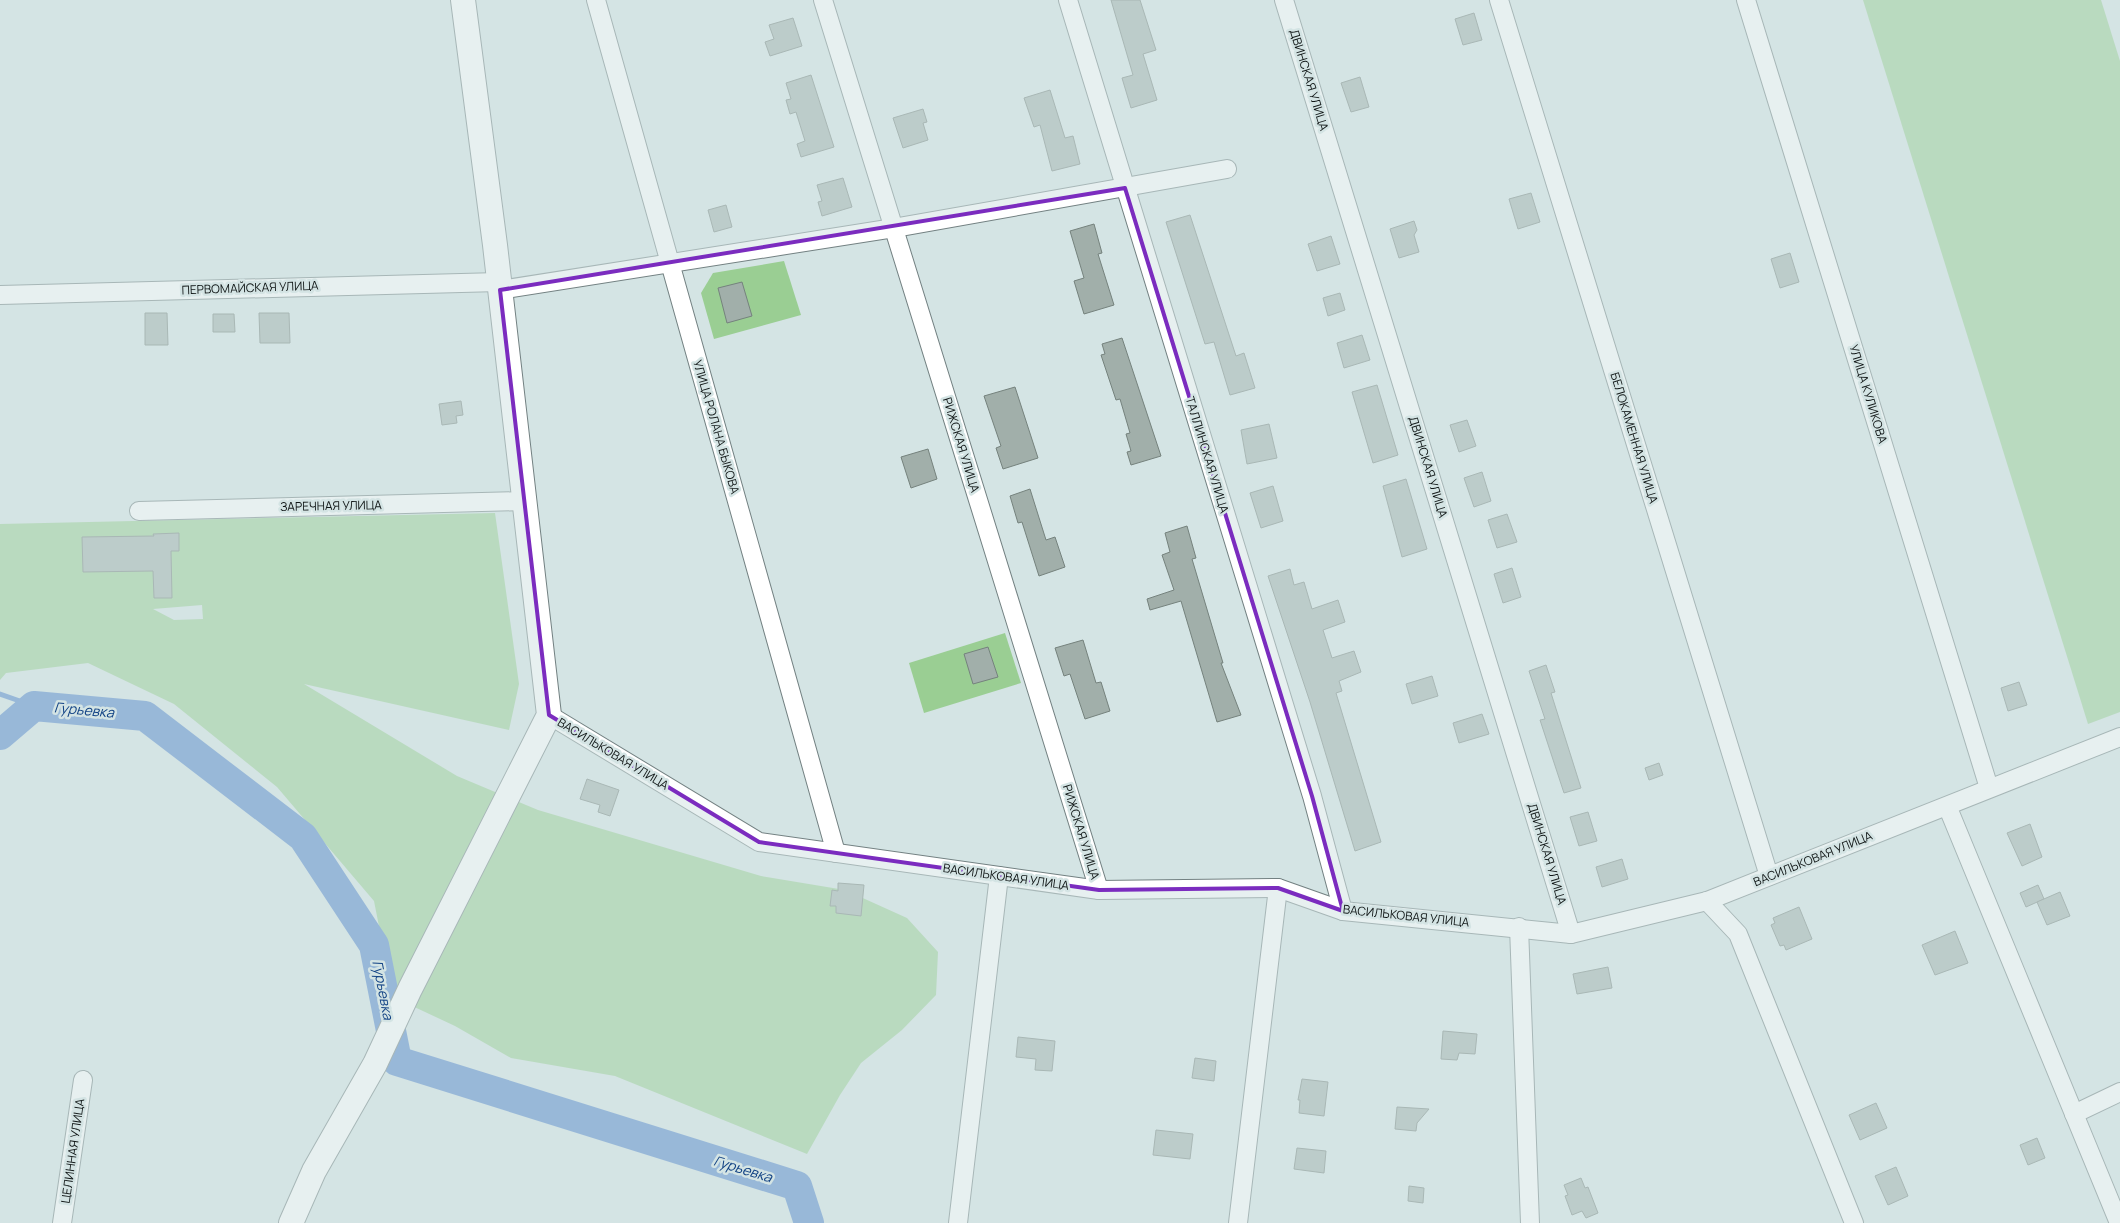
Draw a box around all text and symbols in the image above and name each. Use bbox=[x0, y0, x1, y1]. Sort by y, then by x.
street label: ДВИНСКАЯ УЛИЦА bbox=[1286, 27, 1333, 133]
street label: ПЕРВОМАЙСКАЯ УЛИЦА bbox=[181, 277, 319, 298]
street label: УЛИЦА КУЛИКОВА bbox=[1845, 342, 1892, 446]
street label: УЛИЦА РОЛАНА БЫКОВА bbox=[689, 358, 744, 496]
street label: БЕЛОКАМЕННАЯ УЛИЦА bbox=[1606, 370, 1663, 506]
street label: РИЖСКАЯ УЛИЦА bbox=[939, 395, 984, 495]
street label: ТАЛЛИНСКАЯ УЛИЦА bbox=[1182, 395, 1233, 516]
street label: ДВИНСКАЯ УЛИЦА bbox=[1405, 414, 1452, 520]
street label: ЗАРЕЧНАЯ УЛИЦА bbox=[280, 496, 382, 515]
water label: Гурьевка bbox=[53, 697, 116, 722]
street label: ВАСИЛЬКОВАЯ УЛИЦА bbox=[554, 714, 672, 794]
street label: РИЖСКАЯ УЛИЦА bbox=[1059, 782, 1104, 882]
street label: ДВИНСКАЯ УЛИЦА bbox=[1524, 801, 1571, 907]
street label: ВАСИЛЬКОВАЯ УЛИЦА bbox=[1751, 827, 1875, 890]
street label: ВАСИЛЬКОВАЯ УЛИЦА bbox=[942, 859, 1071, 894]
street label: ВАСИЛЬКОВАЯ УЛИЦА bbox=[1342, 900, 1471, 931]
water label: Гурьевка bbox=[368, 959, 399, 1022]
street label: ЦЕЛИННАЯ УЛИЦА bbox=[57, 1097, 88, 1204]
water label: Гурьевка bbox=[712, 1151, 776, 1187]

